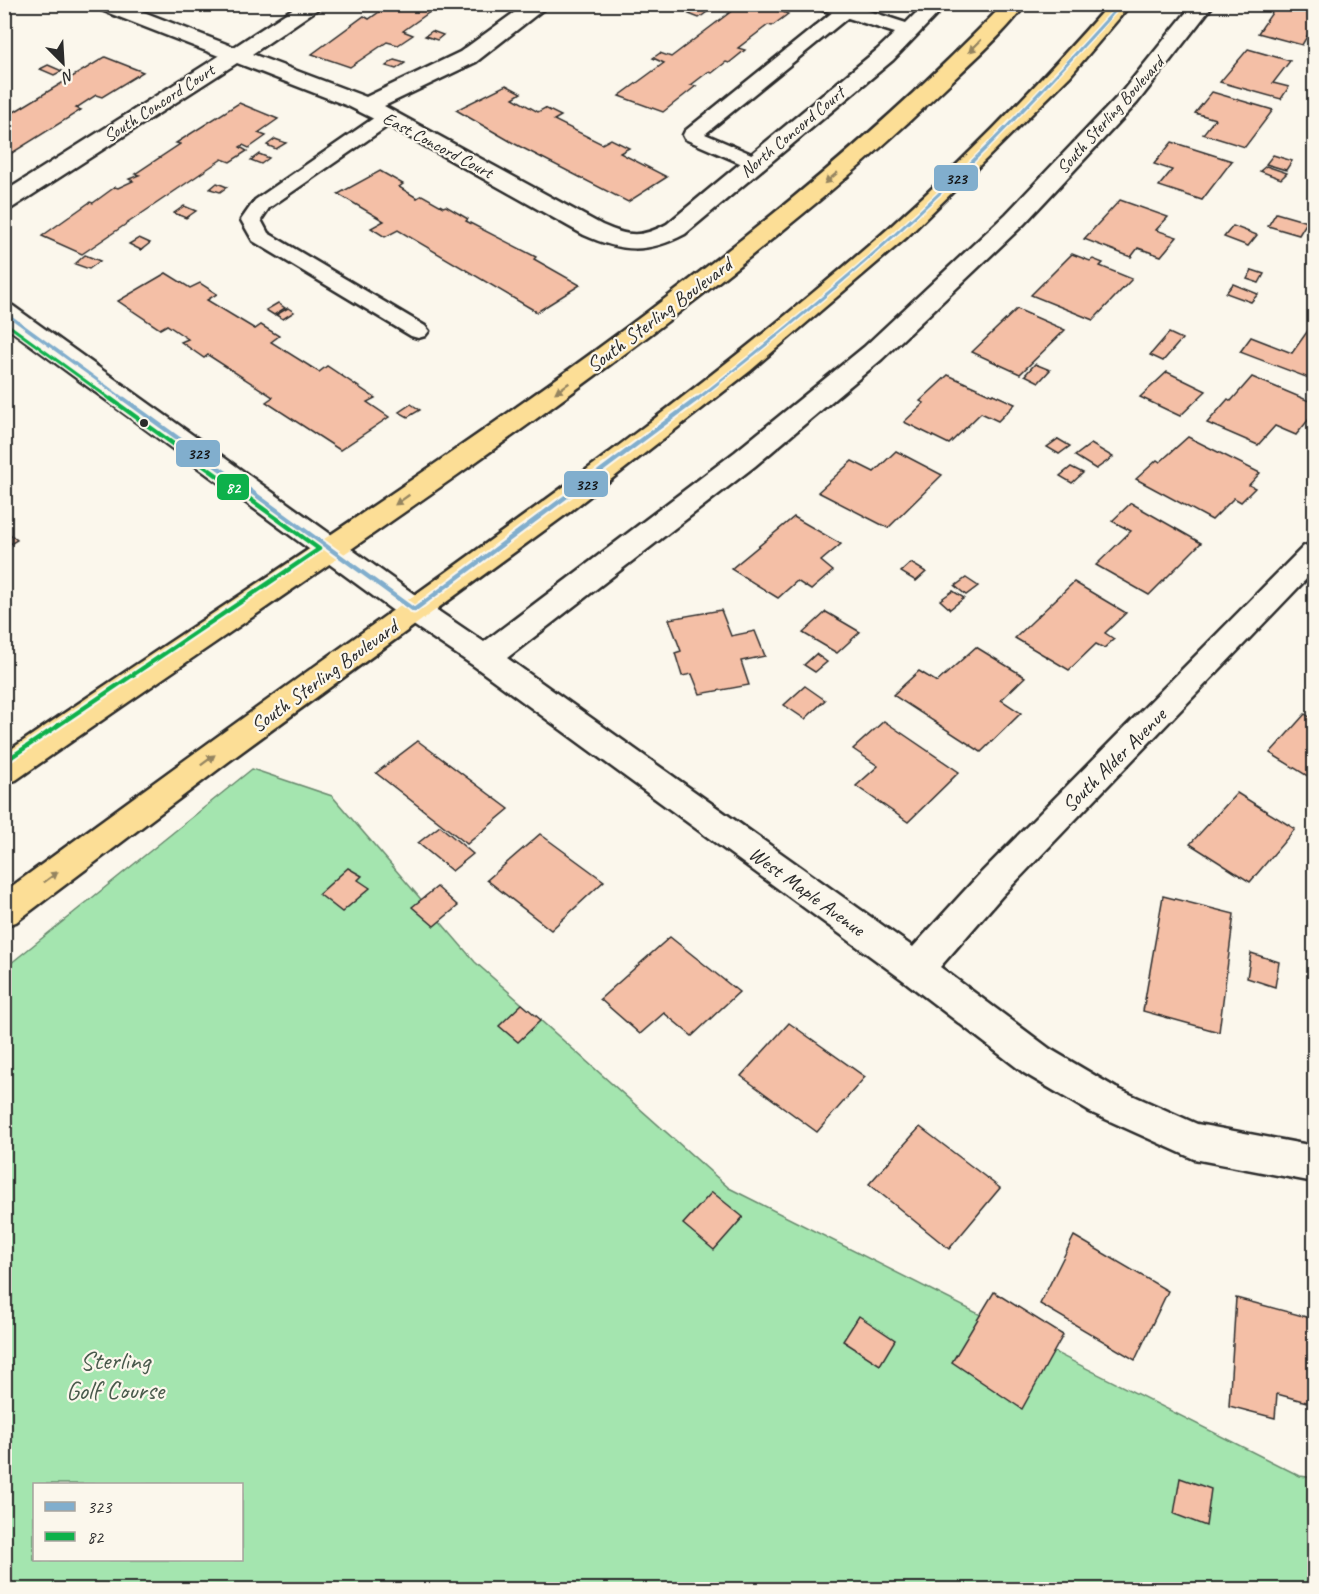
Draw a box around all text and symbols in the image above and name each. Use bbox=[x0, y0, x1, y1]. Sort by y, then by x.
north arrow bbox=[33, 33, 93, 93]
one-way arrow bbox=[969, 39, 983, 53]
street label: South Sterling Boulevard bbox=[1052, 50, 1170, 178]
street label: South Concord Court bbox=[99, 58, 220, 147]
text: N bbox=[57, 65, 77, 88]
street label: North Concord Court bbox=[735, 80, 851, 182]
street label: East Concord Court bbox=[379, 107, 499, 184]
line badge: 323 bbox=[933, 164, 979, 192]
text: 323 bbox=[945, 169, 969, 189]
one-way arrow bbox=[824, 171, 839, 184]
street label: South Sterling Boulevard bbox=[581, 250, 740, 378]
one-way arrow bbox=[554, 382, 570, 394]
unlabelled marker bbox=[138, 417, 150, 429]
line badge: 323 bbox=[175, 439, 221, 468]
text: 323 bbox=[187, 444, 211, 464]
line badge: 323 bbox=[563, 470, 609, 498]
line badge: 82 bbox=[216, 473, 250, 501]
text: 323 bbox=[575, 475, 599, 495]
text: 82 bbox=[226, 478, 242, 498]
one-way arrow bbox=[394, 494, 410, 506]
street label: South Sterling Boulevard bbox=[245, 612, 406, 738]
street label: South Alder Avenue bbox=[1056, 701, 1173, 818]
one-way arrow bbox=[200, 755, 215, 767]
street label: West Maple Avenue bbox=[744, 840, 871, 942]
one-way arrow bbox=[44, 871, 59, 883]
park label: Sterling Golf Course bbox=[66, 1344, 167, 1407]
legend bbox=[33, 1483, 243, 1561]
text: 323 bbox=[87, 1496, 113, 1518]
text: 82 bbox=[87, 1526, 105, 1548]

